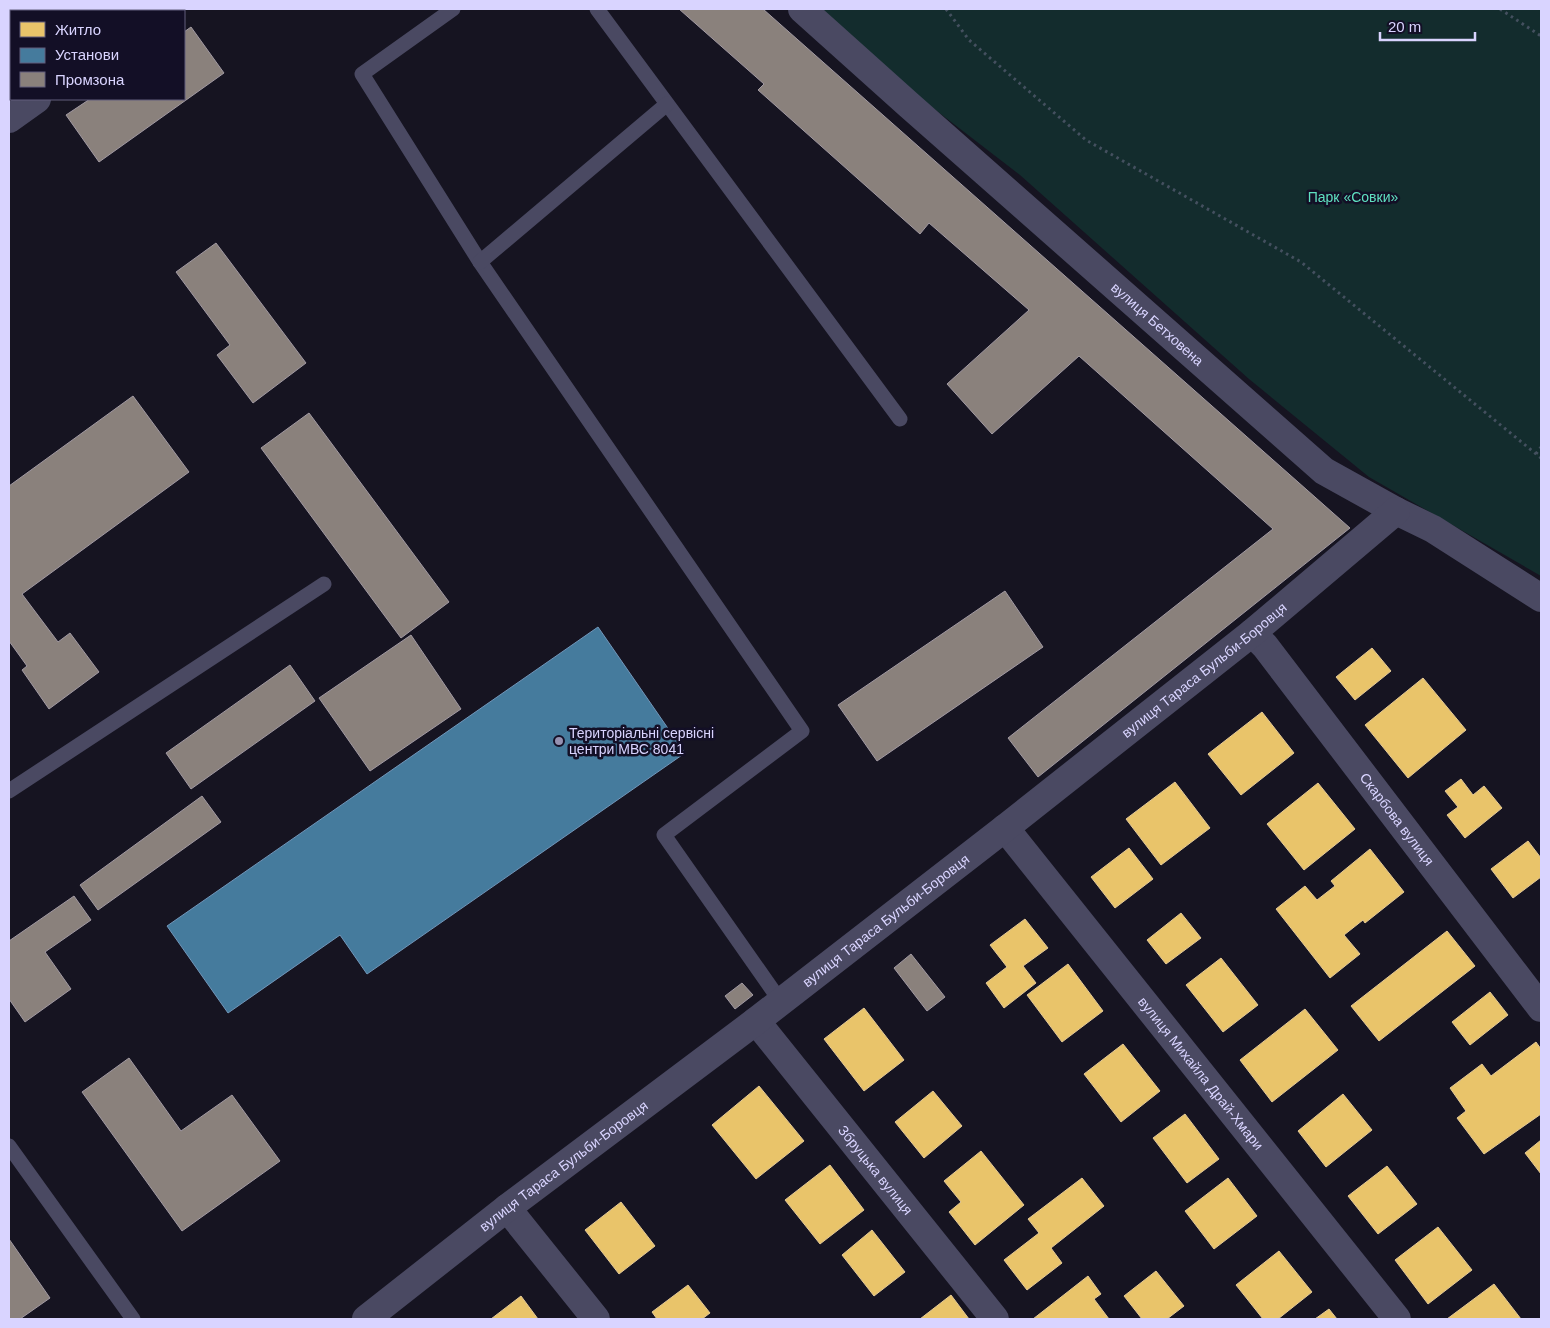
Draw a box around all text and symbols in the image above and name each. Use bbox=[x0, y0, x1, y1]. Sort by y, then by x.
legend bbox=[10, 10, 185, 100]
scale bar bbox=[1380, 10, 1475, 42]
text: 20 m bbox=[1388, 18, 1421, 35]
text: Житло bbox=[55, 21, 101, 38]
text: Установи bbox=[55, 46, 119, 63]
text: Промзона bbox=[55, 71, 125, 88]
park label: Парк «Совки» bbox=[1308, 189, 1398, 205]
street label: вулиця Бетховена bbox=[1108, 279, 1207, 369]
street label: вулиця Тараса Бульби-Боровця bbox=[1118, 599, 1290, 741]
place label: Територіальні сервісні центри МВС 8041 bbox=[569, 725, 714, 757]
marker: Територіальні сервісні центри МВС 8041 bbox=[553, 735, 565, 747]
street label: Скарбова вулиця bbox=[1356, 770, 1437, 869]
street label: вулиця Тараса Бульби-Боровця bbox=[799, 851, 972, 990]
street label: вулиця Михайла Драй-Хмари bbox=[1135, 994, 1267, 1153]
street label: вулиця Тараса Бульби-Боровця bbox=[476, 1097, 651, 1235]
street label: Збруцька вулиця bbox=[835, 1122, 916, 1218]

